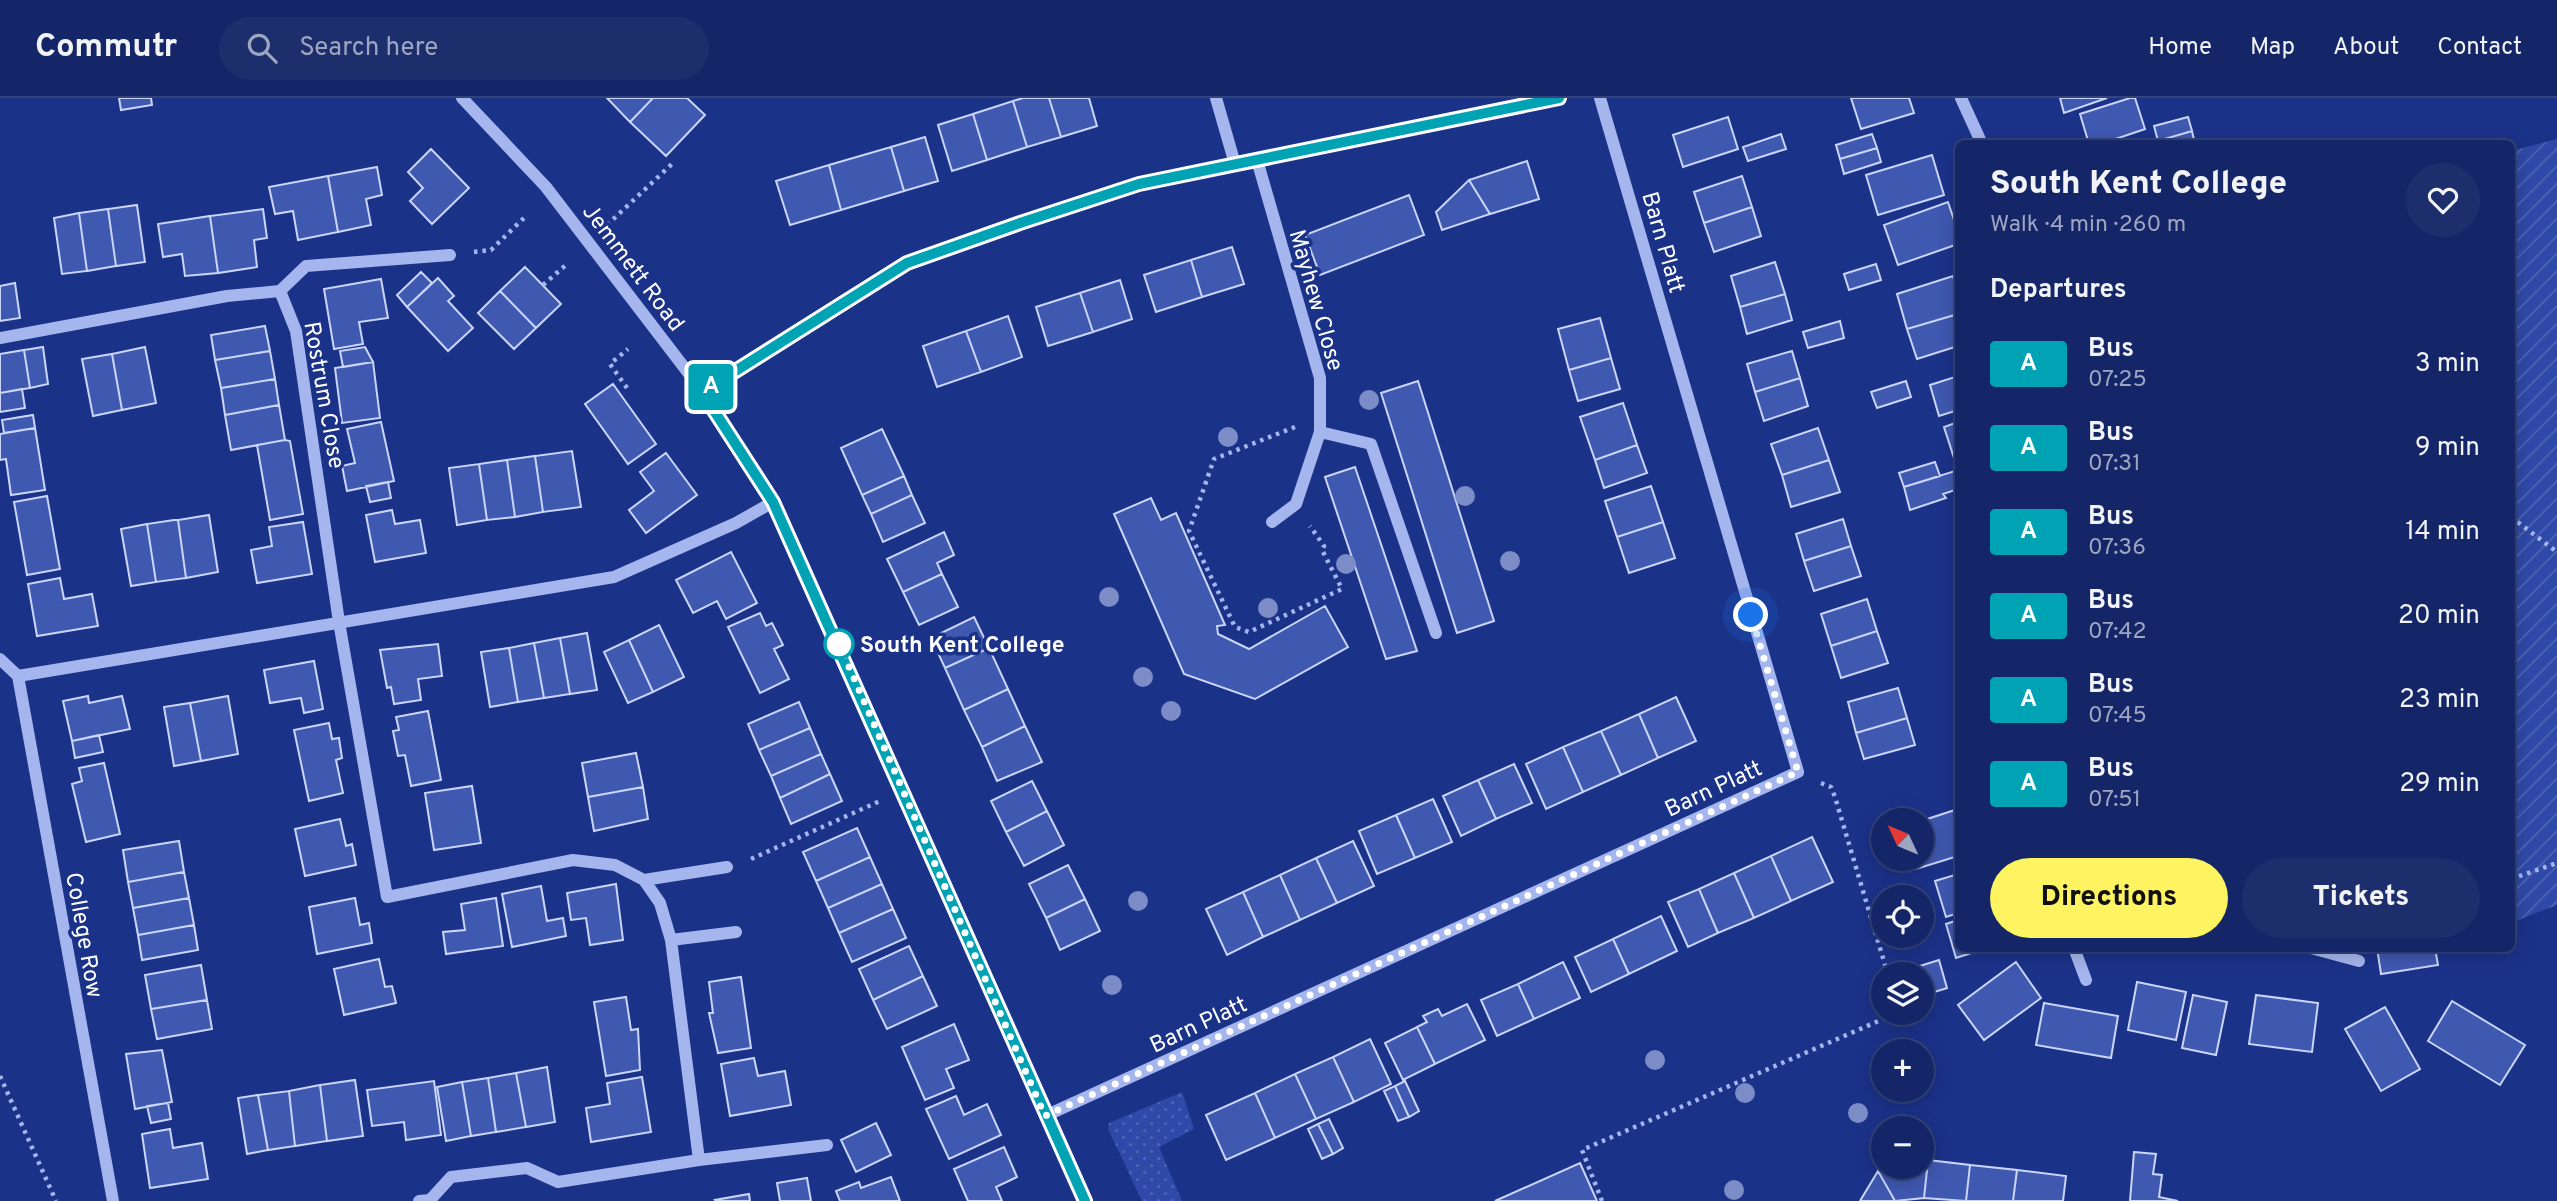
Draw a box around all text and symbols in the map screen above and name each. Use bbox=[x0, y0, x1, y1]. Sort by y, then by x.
search box bbox=[219, 17, 709, 80]
text: Commutr bbox=[35, 27, 177, 69]
icon: search bbox=[243, 29, 281, 67]
text: Search here bbox=[299, 32, 438, 65]
text: Home bbox=[2148, 33, 2212, 63]
text: Map bbox=[2250, 33, 2295, 63]
text: About bbox=[2333, 33, 2399, 63]
text: Contact bbox=[2437, 33, 2522, 63]
button: heart bbox=[2406, 163, 2480, 237]
text: South Kent College bbox=[1990, 164, 2287, 206]
street label: Barn Platt bbox=[1633, 189, 1690, 297]
street label: Jemmett Road bbox=[575, 199, 690, 338]
text: Walk · 4 min · 260 m bbox=[1990, 211, 2186, 240]
street label: Mayhew Close bbox=[1281, 227, 1349, 375]
text: Departures bbox=[1990, 274, 2127, 307]
street label: Rostrum Close bbox=[295, 320, 350, 471]
text: Bus bbox=[2088, 333, 2134, 366]
text: 3 min bbox=[2415, 348, 2480, 381]
text: A bbox=[2020, 349, 2037, 379]
line badge: A bbox=[688, 364, 734, 410]
text: 07:25 bbox=[2088, 366, 2147, 395]
text: A bbox=[702, 372, 720, 402]
text: Bus bbox=[2088, 417, 2134, 450]
text: 9 min bbox=[2415, 432, 2480, 465]
text: A bbox=[2020, 433, 2037, 463]
text: 07:31 bbox=[2088, 450, 2141, 479]
text: Bus bbox=[2088, 501, 2134, 534]
text: 14 min bbox=[2405, 516, 2480, 549]
text: A bbox=[2020, 517, 2037, 547]
text: 07:36 bbox=[2088, 534, 2146, 563]
text: Bus bbox=[2088, 585, 2134, 618]
your location bbox=[1733, 597, 1768, 632]
text: 20 min bbox=[2398, 600, 2480, 633]
text: A bbox=[2020, 601, 2037, 631]
text: 07:42 bbox=[2088, 618, 2147, 647]
marker: South Kent College bbox=[824, 629, 854, 659]
place label: South Kent College bbox=[860, 632, 1065, 661]
text: Bus bbox=[2088, 669, 2134, 702]
text: 23 min bbox=[2399, 684, 2480, 717]
text: A bbox=[2020, 685, 2037, 715]
text: 07:45 bbox=[2088, 702, 2147, 731]
text: Bus bbox=[2088, 753, 2134, 786]
street label: Barn Platt bbox=[1661, 755, 1767, 825]
text: 29 min bbox=[2399, 768, 2480, 801]
text: A bbox=[2020, 769, 2037, 799]
text: 07:51 bbox=[2088, 786, 2141, 815]
north arrow bbox=[1871, 808, 1934, 872]
map controls bbox=[1871, 808, 1934, 1179]
button: Directions bbox=[1990, 858, 2228, 938]
button: Tickets bbox=[2242, 858, 2480, 938]
street label: College Row bbox=[57, 870, 108, 1001]
button: locate bbox=[1871, 885, 1934, 948]
button: layers bbox=[1871, 962, 1934, 1025]
street label: Barn Platt bbox=[1146, 991, 1252, 1061]
button: + bbox=[1871, 1039, 1934, 1102]
button: − bbox=[1871, 1116, 1934, 1179]

